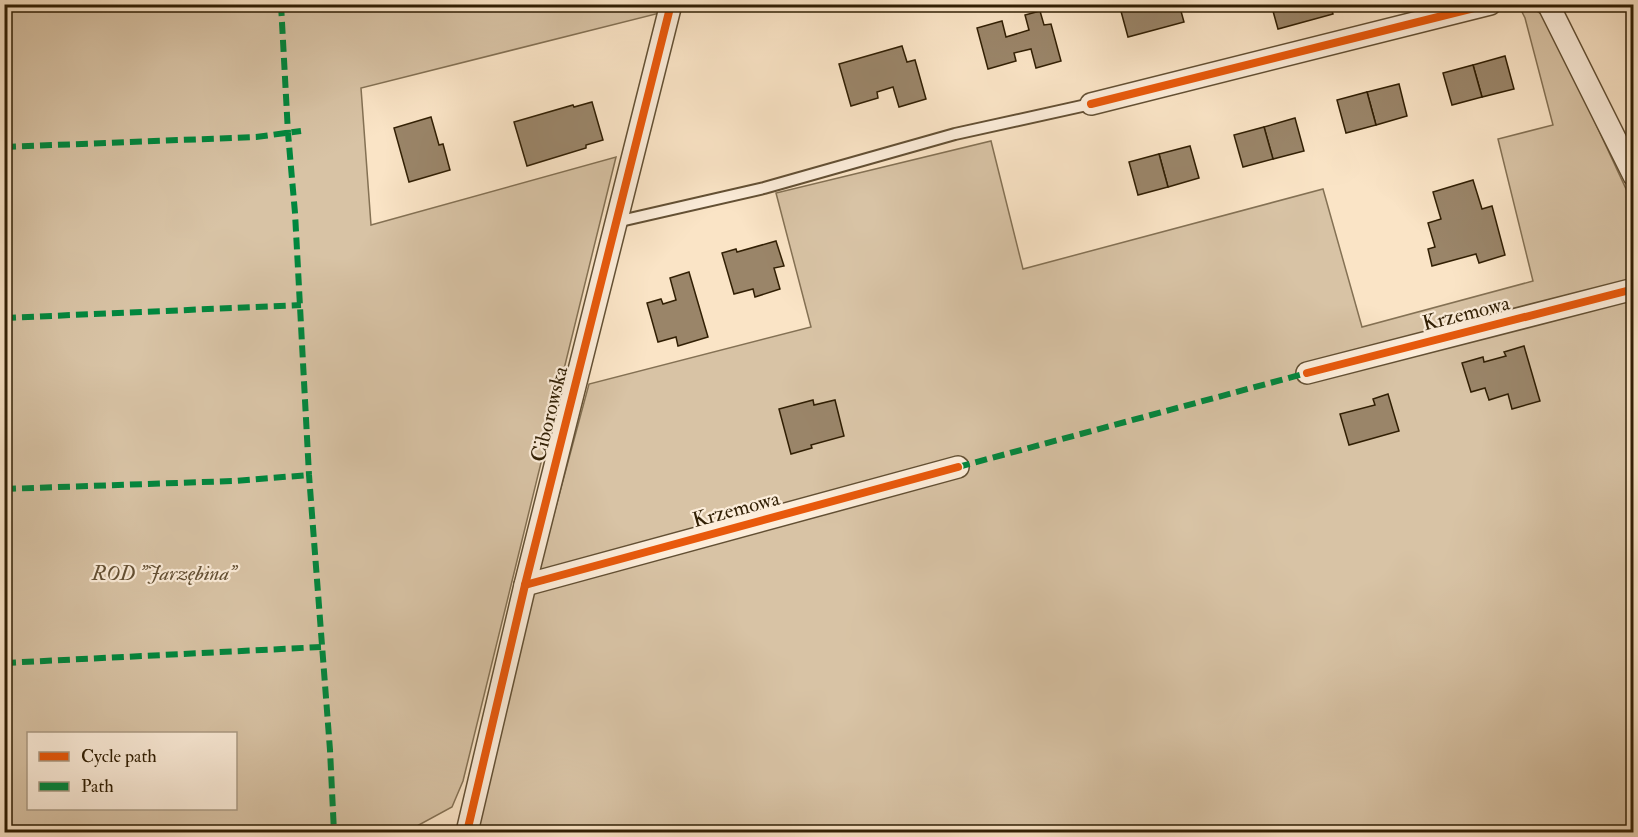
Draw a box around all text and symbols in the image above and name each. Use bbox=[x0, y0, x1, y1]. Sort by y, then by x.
street label: Krzemowa bbox=[1420, 290, 1513, 337]
street label: Ciborowska bbox=[525, 363, 574, 465]
street label: Krzemowa bbox=[690, 485, 783, 534]
park label: ROD "Jarzębina" bbox=[91, 560, 239, 587]
legend bbox=[27, 732, 237, 810]
text: Cycle path bbox=[81, 745, 157, 768]
text: Path bbox=[81, 775, 114, 798]

